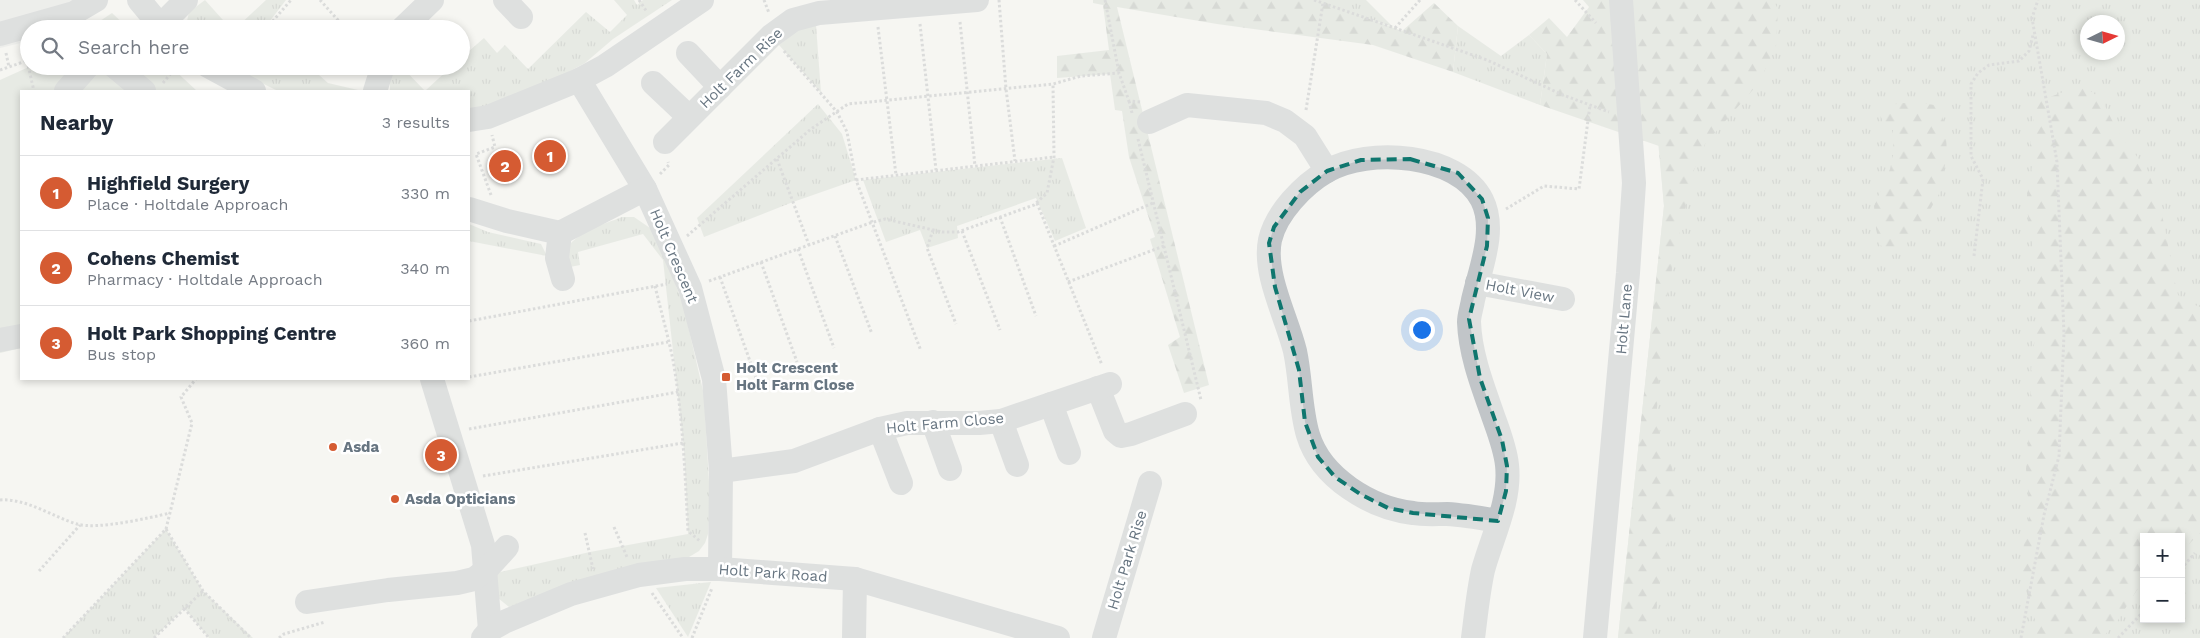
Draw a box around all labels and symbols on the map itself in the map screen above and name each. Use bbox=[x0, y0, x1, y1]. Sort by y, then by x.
north arrow bbox=[2080, 15, 2125, 60]
street label: Holt Farm Rise bbox=[696, 24, 786, 112]
pin: 1 bbox=[534, 137, 566, 175]
pin: 2 bbox=[489, 147, 521, 185]
street label: Holt Crescent bbox=[646, 206, 702, 307]
street label: Holt View bbox=[1484, 276, 1556, 307]
street label: Holt Lane bbox=[1612, 283, 1636, 355]
your location bbox=[1409, 317, 1435, 343]
place label: Holt Crescent Holt Farm Close bbox=[736, 359, 855, 394]
marker: Holt Crescent Holt Farm Close bbox=[720, 371, 732, 383]
street label: Holt Farm Close bbox=[885, 409, 1005, 437]
pin: 3 bbox=[425, 436, 457, 474]
place label: Asda bbox=[343, 438, 379, 456]
marker: Asda bbox=[327, 441, 339, 453]
place label: Asda Opticians bbox=[405, 490, 515, 508]
marker: Asda Opticians bbox=[389, 493, 401, 505]
street label: Holt Park Rise bbox=[1103, 508, 1151, 612]
street label: Holt Park Road bbox=[718, 560, 828, 586]

